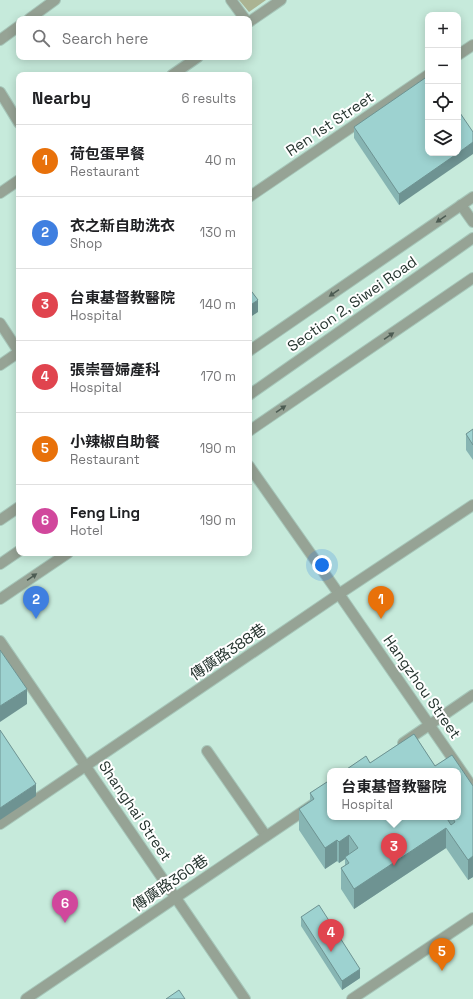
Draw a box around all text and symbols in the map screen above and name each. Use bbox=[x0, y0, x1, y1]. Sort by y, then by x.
map controls bbox=[425, 12, 461, 156]
button: + bbox=[425, 12, 461, 48]
search box bbox=[16, 16, 252, 60]
icon: search bbox=[30, 27, 52, 49]
text: Search here bbox=[62, 29, 148, 48]
button: − bbox=[425, 48, 461, 84]
button: locate bbox=[425, 84, 461, 120]
text: Nearby bbox=[32, 87, 91, 109]
street label: Ren 1st Street bbox=[282, 87, 377, 160]
text: 6 results bbox=[182, 90, 236, 107]
button: layers bbox=[425, 120, 461, 156]
text: 荷包蛋早餐 bbox=[70, 144, 145, 163]
text: 1 bbox=[42, 152, 48, 169]
text: 40 m bbox=[205, 152, 236, 169]
text: Restaurant bbox=[70, 163, 140, 180]
one-way arrow bbox=[436, 215, 446, 223]
text: 衣之新自助洗衣 bbox=[70, 216, 175, 235]
text: 2 bbox=[41, 224, 49, 241]
text: 130 m bbox=[200, 224, 236, 241]
text: Shop bbox=[70, 235, 102, 252]
street label: Section 2, Siwei Road bbox=[283, 252, 420, 355]
text: 台東基督教醫院 bbox=[70, 288, 175, 307]
one-way arrow bbox=[328, 289, 339, 297]
text: 3 bbox=[41, 296, 49, 313]
text: 140 m bbox=[200, 296, 236, 313]
text: Hospital bbox=[70, 307, 122, 324]
one-way arrow bbox=[383, 332, 394, 340]
text: 張崇晉婦產科 bbox=[70, 360, 160, 379]
text: 4 bbox=[41, 368, 49, 385]
text: 170 m bbox=[200, 368, 236, 385]
text: Hospital bbox=[70, 379, 122, 396]
one-way arrow bbox=[276, 405, 286, 413]
text: 小辣椒自助餐 bbox=[70, 432, 160, 451]
text: 5 bbox=[41, 440, 49, 457]
text: 190 m bbox=[200, 440, 236, 457]
text: Restaurant bbox=[70, 451, 140, 468]
text: Feng Ling bbox=[70, 503, 140, 522]
text: 6 bbox=[41, 512, 49, 529]
text: 190 m bbox=[200, 512, 236, 529]
text: Hotel bbox=[70, 522, 103, 539]
your location bbox=[312, 555, 332, 575]
one-way arrow bbox=[27, 573, 38, 581]
pin: 2 bbox=[23, 586, 49, 619]
pin: 1 bbox=[368, 586, 394, 619]
street label: 傳廣路388巷 bbox=[186, 619, 269, 684]
street label: Hangzhou Street bbox=[380, 631, 465, 742]
street label: Shanghai Street bbox=[95, 757, 176, 865]
popup bbox=[327, 768, 461, 820]
text: 台東基督教醫院 bbox=[341, 777, 447, 796]
text: Hospital bbox=[341, 796, 393, 813]
pin: 3 bbox=[381, 833, 407, 866]
street label: 傳廣路360巷 bbox=[128, 850, 211, 915]
pin: 6 bbox=[52, 890, 78, 923]
pin: 4 bbox=[318, 919, 344, 952]
pin: 5 bbox=[429, 938, 455, 971]

